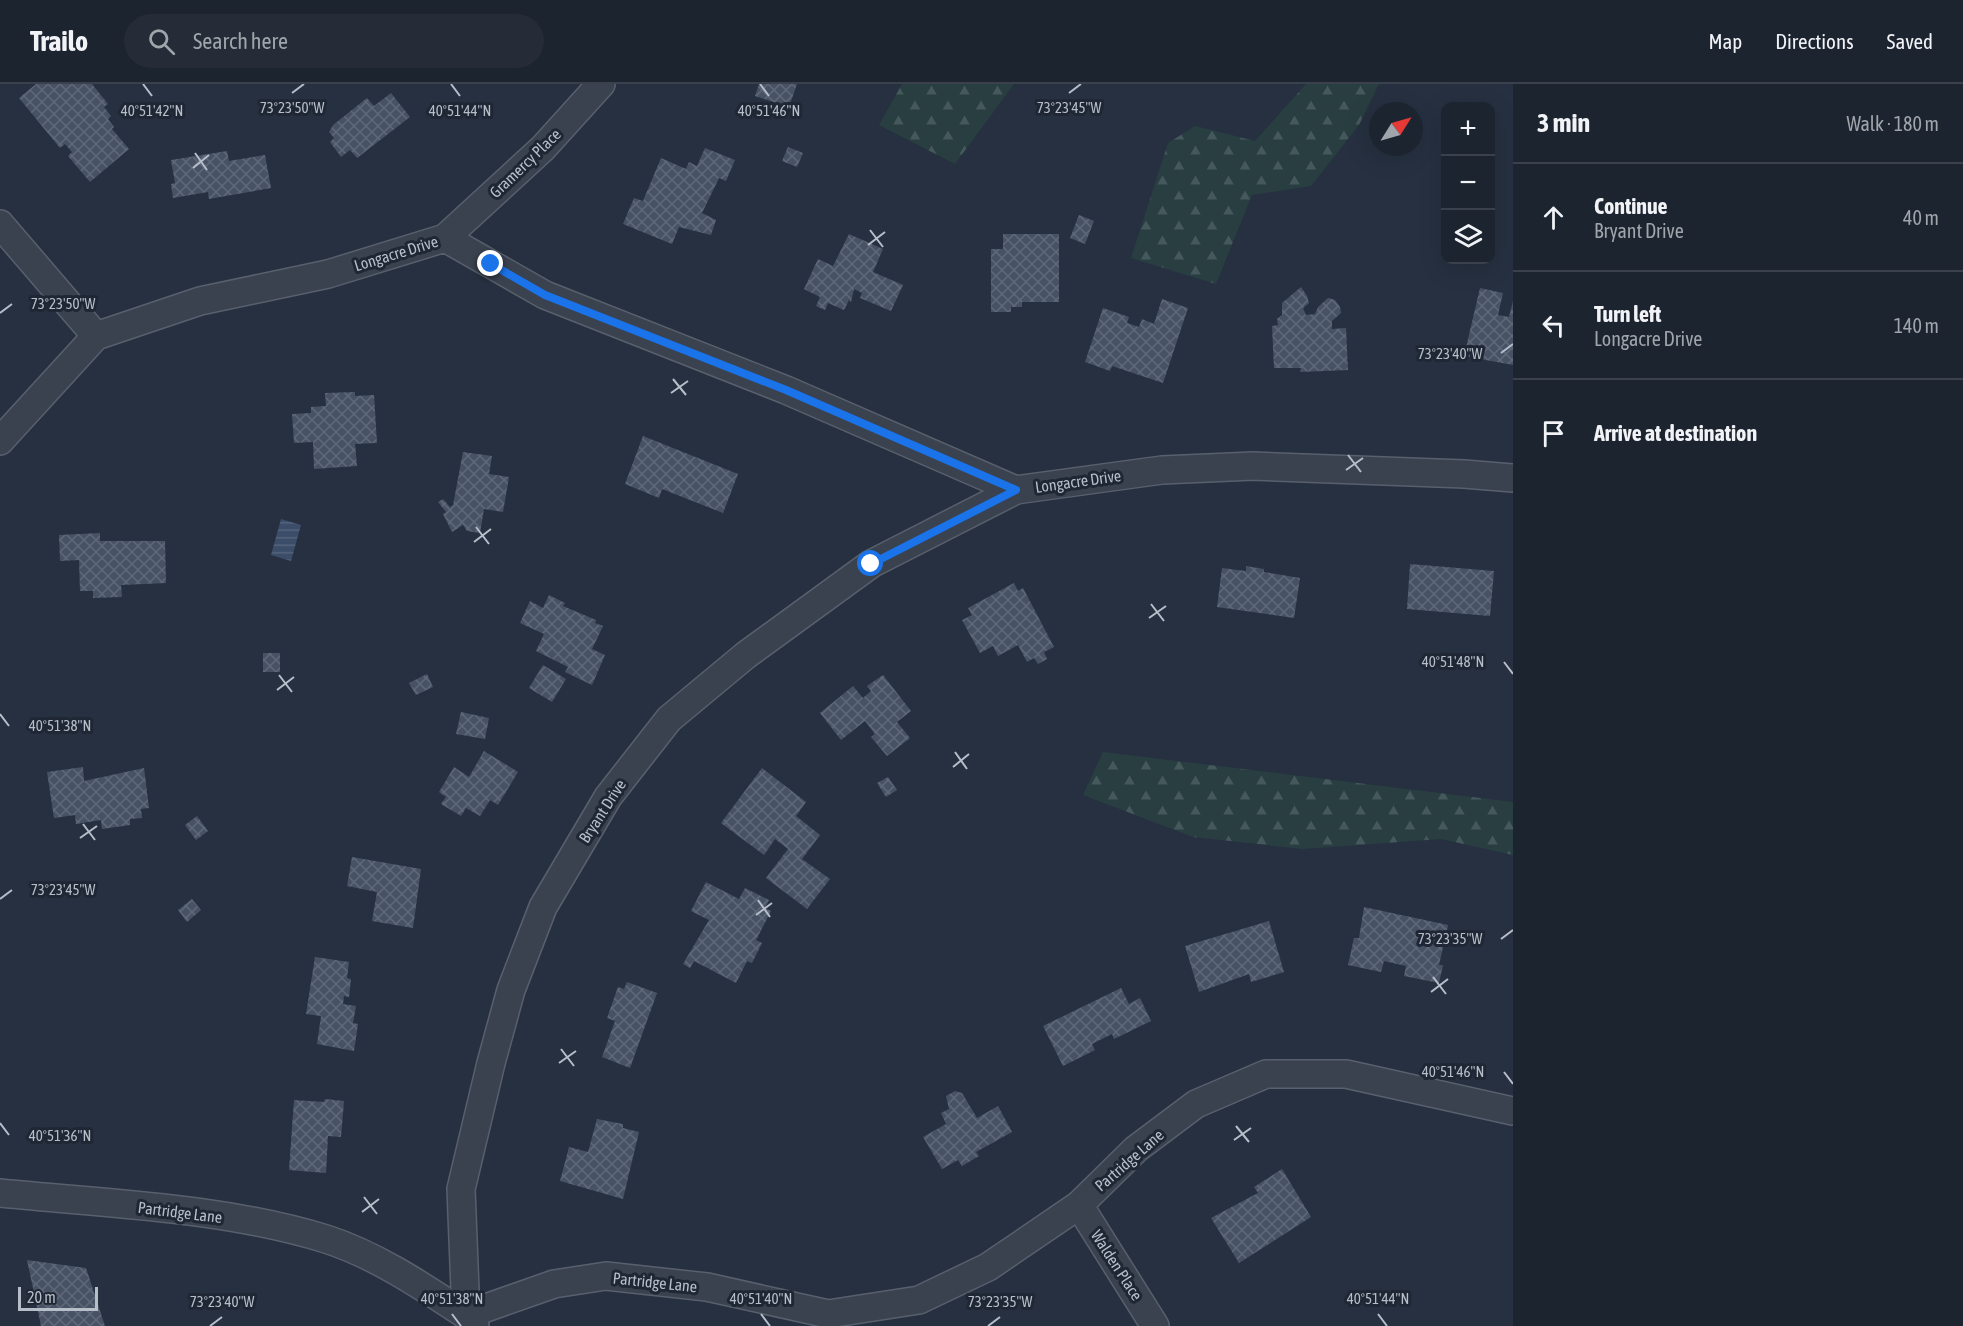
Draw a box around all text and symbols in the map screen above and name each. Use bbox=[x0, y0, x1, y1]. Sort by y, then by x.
search box bbox=[124, 14, 544, 68]
text: Trailo bbox=[30, 25, 88, 57]
icon: search bbox=[145, 25, 178, 58]
text: Search here bbox=[193, 28, 288, 54]
text: Map bbox=[1708, 29, 1742, 53]
text: Directions bbox=[1775, 29, 1854, 53]
text: Saved bbox=[1887, 29, 1933, 53]
text: 73°23'50"W bbox=[260, 99, 324, 116]
text: 73°23'45"W bbox=[1037, 99, 1101, 116]
text: 40°51'42"N bbox=[121, 102, 183, 119]
text: 40°51'44"N bbox=[429, 102, 491, 119]
text: 40°51'46"N bbox=[738, 102, 800, 119]
north arrow bbox=[1369, 102, 1423, 156]
map controls bbox=[1441, 102, 1495, 264]
button: + bbox=[1441, 102, 1495, 156]
text: 3 min bbox=[1537, 108, 1590, 138]
text: Walk · 180 m bbox=[1847, 112, 1939, 135]
street label: Gramercy Place bbox=[486, 125, 565, 202]
button: − bbox=[1441, 156, 1495, 210]
text: Continue bbox=[1594, 193, 1668, 219]
icon: ahead bbox=[1537, 201, 1570, 234]
text: 40 m bbox=[1903, 206, 1939, 229]
button: layers bbox=[1441, 210, 1495, 264]
text: Bryant Drive bbox=[1594, 219, 1684, 242]
street label: Longacre Drive bbox=[352, 232, 440, 275]
route end bbox=[477, 250, 503, 276]
text: 73°23'50"W bbox=[31, 295, 95, 312]
text: Turn left bbox=[1594, 301, 1661, 327]
icon: left bbox=[1537, 309, 1570, 342]
text: 140 m bbox=[1894, 314, 1939, 337]
text: Longacre Drive bbox=[1594, 327, 1702, 350]
text: 73°23'40"W bbox=[1418, 345, 1482, 362]
icon: arrive bbox=[1537, 417, 1570, 450]
text: Arrive at destination bbox=[1594, 420, 1757, 446]
street label: Longacre Drive bbox=[1034, 466, 1122, 497]
route start bbox=[857, 550, 883, 576]
text: 40°51'48"N bbox=[1422, 653, 1484, 670]
text: 40°51'38"N bbox=[29, 717, 91, 734]
street label: Bryant Drive bbox=[575, 776, 630, 847]
text: 73°23'45"W bbox=[31, 881, 95, 898]
text: 73°23'35"W bbox=[1418, 930, 1482, 947]
text: 40°51'46"N bbox=[1422, 1063, 1484, 1080]
street label: Partridge Lane bbox=[1091, 1125, 1168, 1195]
text: 40°51'36"N bbox=[29, 1127, 91, 1144]
street label: Partridge Lane bbox=[137, 1198, 223, 1227]
street label: Walden Place bbox=[1088, 1226, 1146, 1304]
street label: Partridge Lane bbox=[612, 1269, 698, 1296]
scale bar bbox=[18, 1284, 98, 1312]
text: 20 m bbox=[27, 1288, 56, 1306]
text: 40°51'38"N bbox=[421, 1290, 483, 1307]
text: 40°51'40"N bbox=[730, 1290, 792, 1307]
text: 40°51'44"N bbox=[1347, 1290, 1409, 1307]
text: 73°23'40"W bbox=[190, 1293, 254, 1310]
text: 73°23'35"W bbox=[968, 1293, 1032, 1310]

